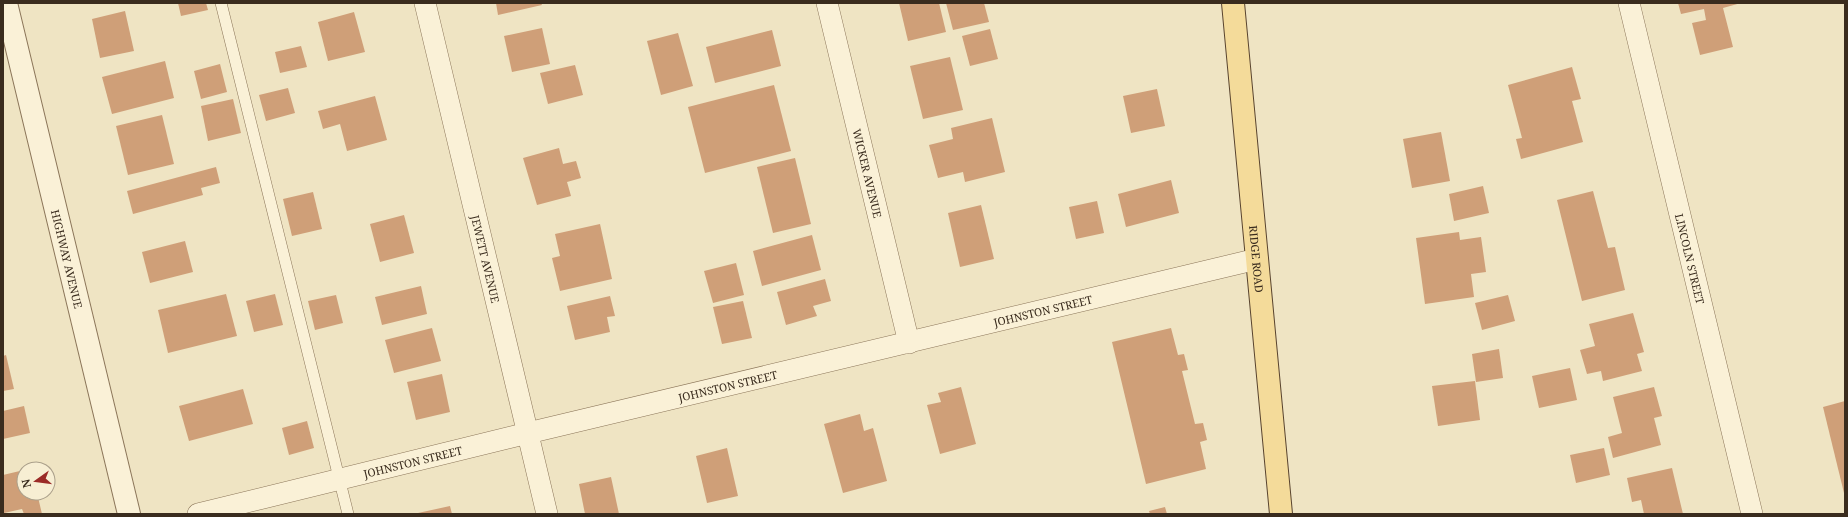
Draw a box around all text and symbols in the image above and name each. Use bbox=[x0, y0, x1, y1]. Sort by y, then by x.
street label: WICKER AVENUE bbox=[850, 127, 886, 219]
street label: HIGHWAY AVENUE bbox=[48, 208, 87, 310]
street label: JEWETT AVENUE bbox=[468, 212, 504, 304]
street label: LINCOLN STREET bbox=[1672, 212, 1709, 306]
street label: RIDGE ROAD bbox=[1246, 225, 1268, 293]
street label: JOHNSTON STREET bbox=[991, 291, 1094, 329]
street label: JOHNSTON STREET bbox=[676, 366, 779, 405]
street label: JOHNSTON STREET bbox=[361, 442, 464, 481]
north arrow bbox=[16, 461, 56, 501]
text: N bbox=[17, 477, 34, 490]

